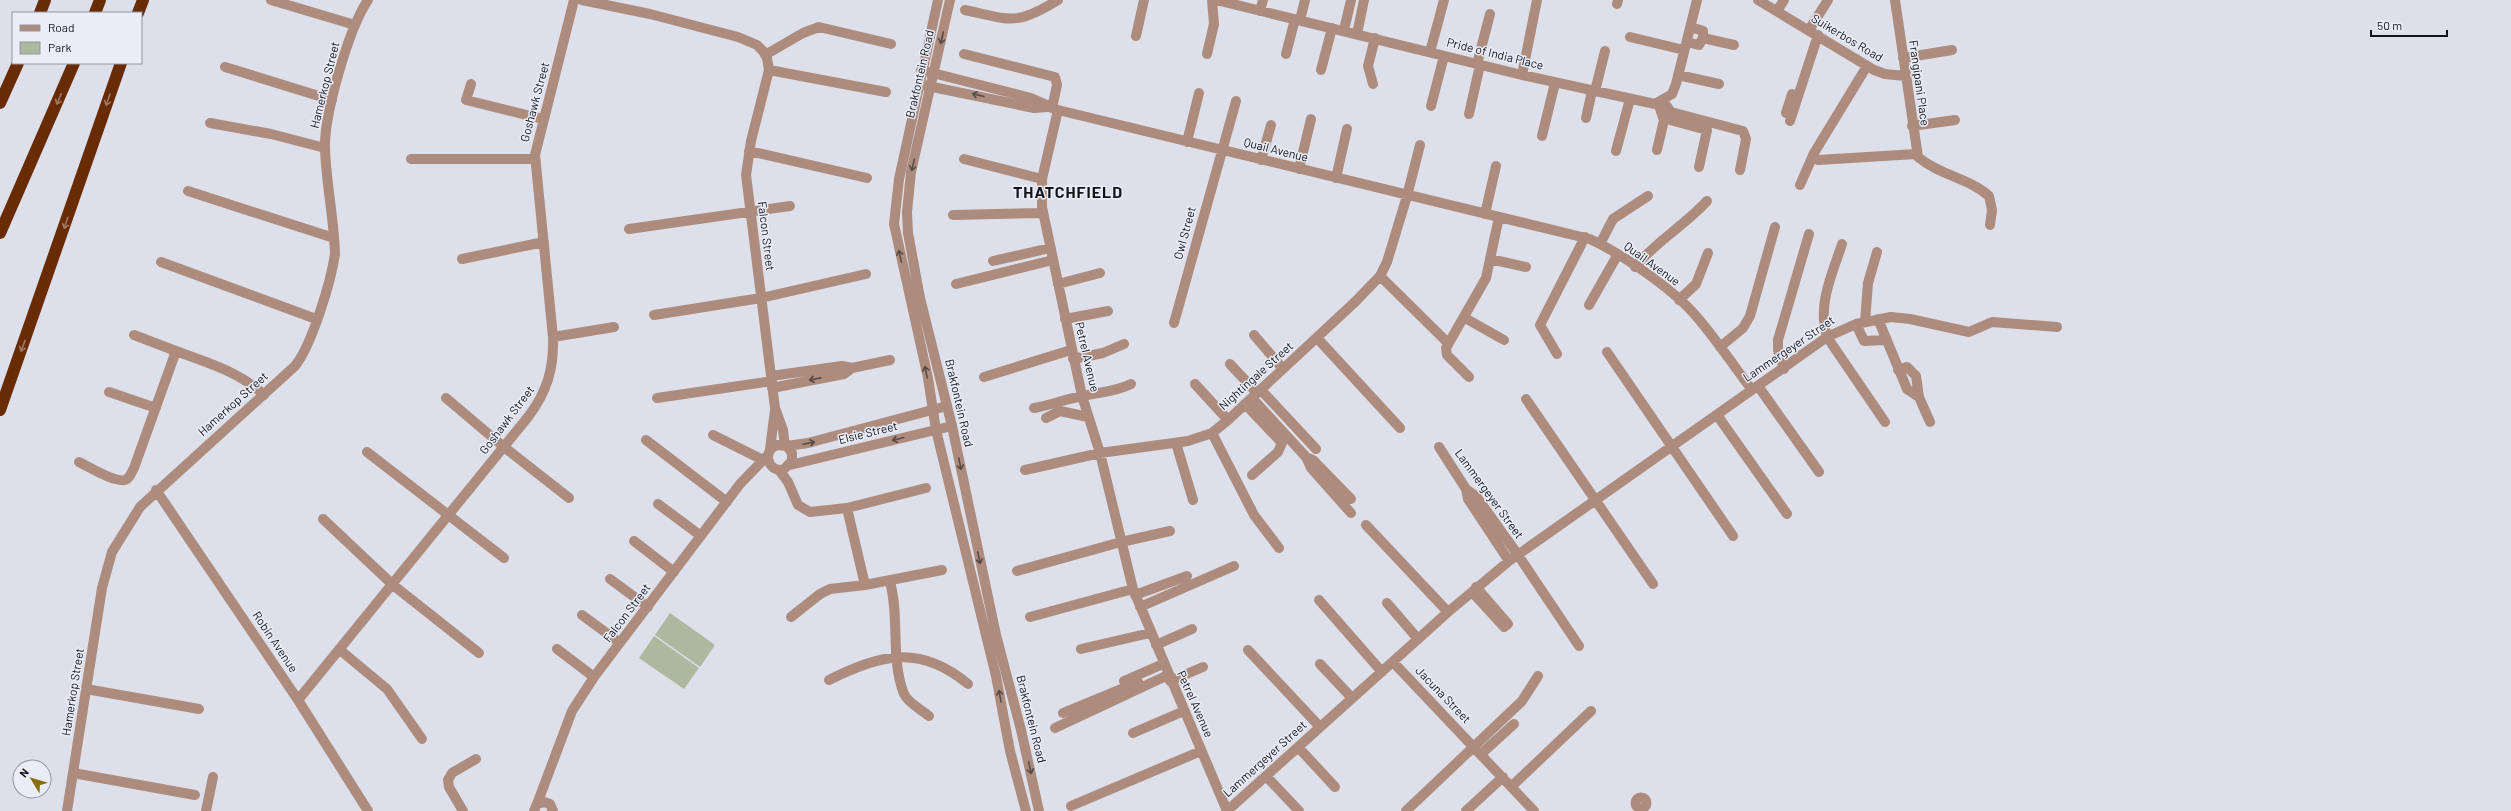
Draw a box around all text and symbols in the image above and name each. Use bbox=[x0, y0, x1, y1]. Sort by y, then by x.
street label: Suikerbos Road bbox=[1809, 10, 1886, 64]
legend bbox=[12, 12, 142, 64]
scale bar bbox=[2371, 12, 2447, 38]
text: 50 m bbox=[2377, 18, 2402, 32]
text: Road bbox=[48, 20, 75, 34]
street label: Brakfontein Road bbox=[902, 28, 936, 119]
one-way arrow bbox=[938, 31, 946, 44]
street label: Pride of India Place bbox=[1445, 34, 1545, 72]
street label: Frangipani Place bbox=[1907, 39, 1933, 127]
text: Park bbox=[48, 40, 72, 54]
street label: Hamerkop Street bbox=[307, 40, 342, 129]
street label: Goshawk Street bbox=[517, 60, 551, 143]
one-way arrow bbox=[972, 91, 985, 99]
one-way arrow bbox=[54, 92, 62, 104]
one-way arrow bbox=[104, 93, 112, 105]
street label: Quail Avenue bbox=[1243, 134, 1310, 164]
one-way arrow bbox=[909, 158, 916, 171]
district label: THATCHFIELD bbox=[1013, 182, 1123, 201]
street label: Falcon Street bbox=[756, 200, 778, 271]
street label: Owl Street bbox=[1170, 205, 1198, 261]
one-way arrow bbox=[62, 216, 69, 229]
street label: Quail Avenue bbox=[1622, 238, 1683, 288]
one-way arrow bbox=[896, 250, 904, 263]
street label: Lammergeyer Street bbox=[1740, 312, 1837, 384]
street label: Petrel Avenue bbox=[1073, 320, 1103, 393]
street label: Nightingale Street bbox=[1215, 338, 1295, 412]
one-way arrow bbox=[19, 339, 27, 351]
street label: Brakfontein Road bbox=[943, 357, 977, 448]
one-way arrow bbox=[922, 366, 930, 379]
street label: Hamerkop Street bbox=[195, 368, 270, 438]
one-way arrow bbox=[809, 376, 822, 384]
street label: Goshawk Street bbox=[476, 382, 536, 456]
street label: Elsie Street bbox=[837, 418, 899, 446]
one-way arrow bbox=[892, 436, 905, 444]
one-way arrow bbox=[802, 438, 815, 446]
street label: Lammergeyer Street bbox=[1453, 446, 1527, 541]
one-way arrow bbox=[956, 457, 964, 470]
one-way arrow bbox=[976, 551, 984, 564]
street label: Falcon Street bbox=[600, 580, 653, 644]
street label: Robin Avenue bbox=[250, 608, 301, 675]
street label: Hamerkop Street bbox=[58, 647, 86, 737]
street label: Jacuna Street bbox=[1413, 663, 1474, 726]
street label: Petrel Avenue bbox=[1175, 668, 1217, 739]
street label: Brakfontein Road bbox=[1014, 674, 1050, 764]
one-way arrow bbox=[996, 690, 1004, 703]
street label: Lammergeyer Street bbox=[1220, 717, 1309, 799]
north arrow bbox=[12, 759, 52, 799]
one-way arrow bbox=[1026, 761, 1034, 774]
text: N bbox=[16, 766, 31, 779]

